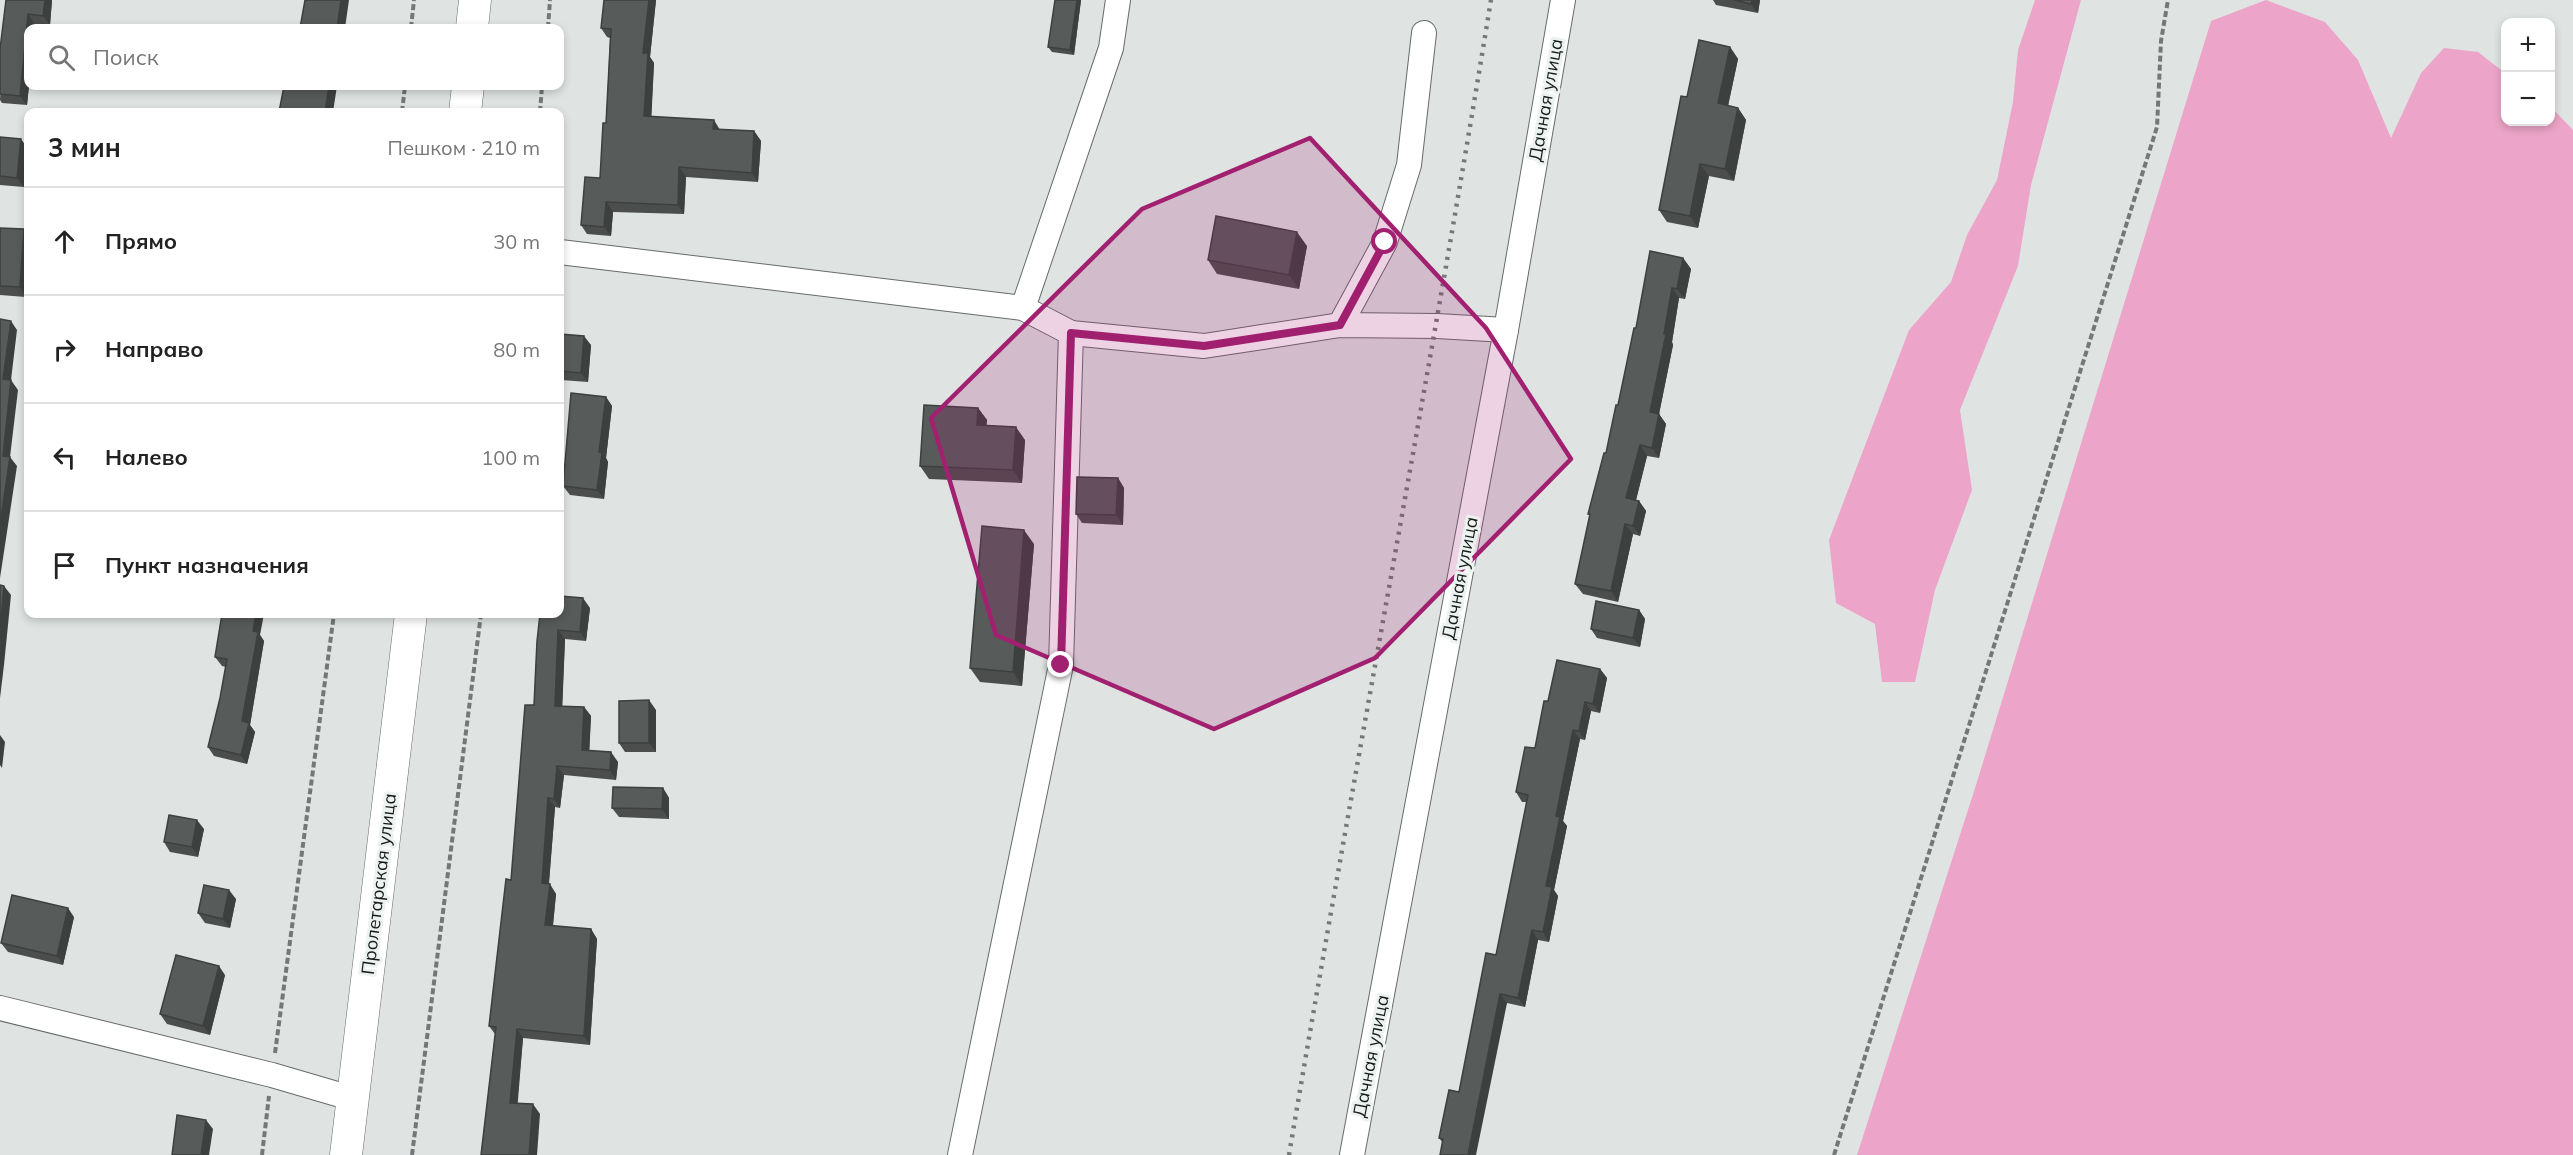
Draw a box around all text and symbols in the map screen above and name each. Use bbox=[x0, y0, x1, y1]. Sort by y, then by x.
map controls bbox=[2501, 18, 2555, 126]
button: + bbox=[2501, 18, 2555, 72]
search box bbox=[24, 24, 564, 90]
street label: Дачная улица bbox=[1523, 37, 1568, 163]
icon: search bbox=[45, 41, 78, 74]
text: Поиск bbox=[93, 43, 159, 71]
button: − bbox=[2501, 72, 2555, 126]
text: 3 мин bbox=[48, 131, 121, 164]
text: Пешком · 210 m bbox=[388, 135, 540, 160]
icon: ahead bbox=[48, 225, 81, 258]
text: Прямо bbox=[105, 227, 177, 255]
route start bbox=[1371, 228, 1397, 254]
text: 30 m bbox=[493, 229, 540, 254]
icon: right bbox=[48, 333, 81, 366]
text: Направо bbox=[105, 335, 203, 363]
text: 80 m bbox=[493, 337, 540, 362]
icon: left bbox=[48, 441, 81, 474]
text: Налево bbox=[105, 443, 188, 471]
text: 100 m bbox=[481, 445, 540, 470]
street label: Дачная улица bbox=[1436, 515, 1483, 641]
icon: arrive bbox=[48, 549, 81, 582]
text: Пункт назначения bbox=[105, 551, 309, 579]
route end bbox=[1047, 651, 1073, 677]
street label: Пролетарская улица bbox=[356, 792, 401, 976]
street label: Дачная улица bbox=[1347, 993, 1394, 1119]

